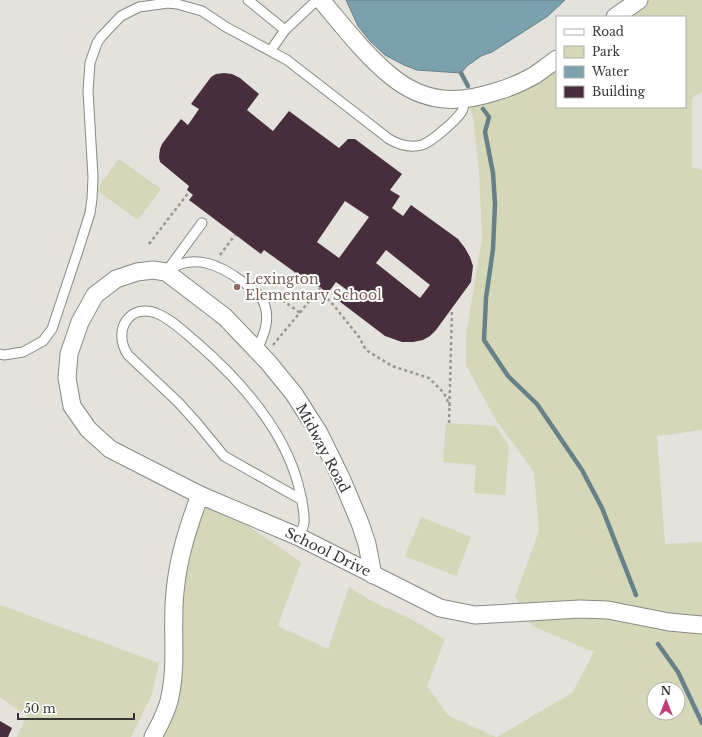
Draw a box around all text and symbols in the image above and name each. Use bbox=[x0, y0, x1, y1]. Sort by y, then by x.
legend bbox=[556, 16, 686, 108]
text: Road bbox=[592, 24, 624, 39]
text: Park bbox=[592, 44, 620, 59]
text: Water bbox=[591, 64, 629, 79]
text: Building bbox=[592, 84, 646, 99]
place label: Lexington Elementary School bbox=[245, 270, 382, 304]
marker: Lexington Elementary School bbox=[232, 282, 242, 292]
street label: Midway Road bbox=[292, 400, 354, 496]
street label: School Drive bbox=[282, 524, 374, 580]
north arrow bbox=[646, 681, 686, 721]
text: N bbox=[661, 684, 672, 698]
scale bar bbox=[18, 695, 134, 721]
text: 50 m bbox=[24, 701, 56, 716]

